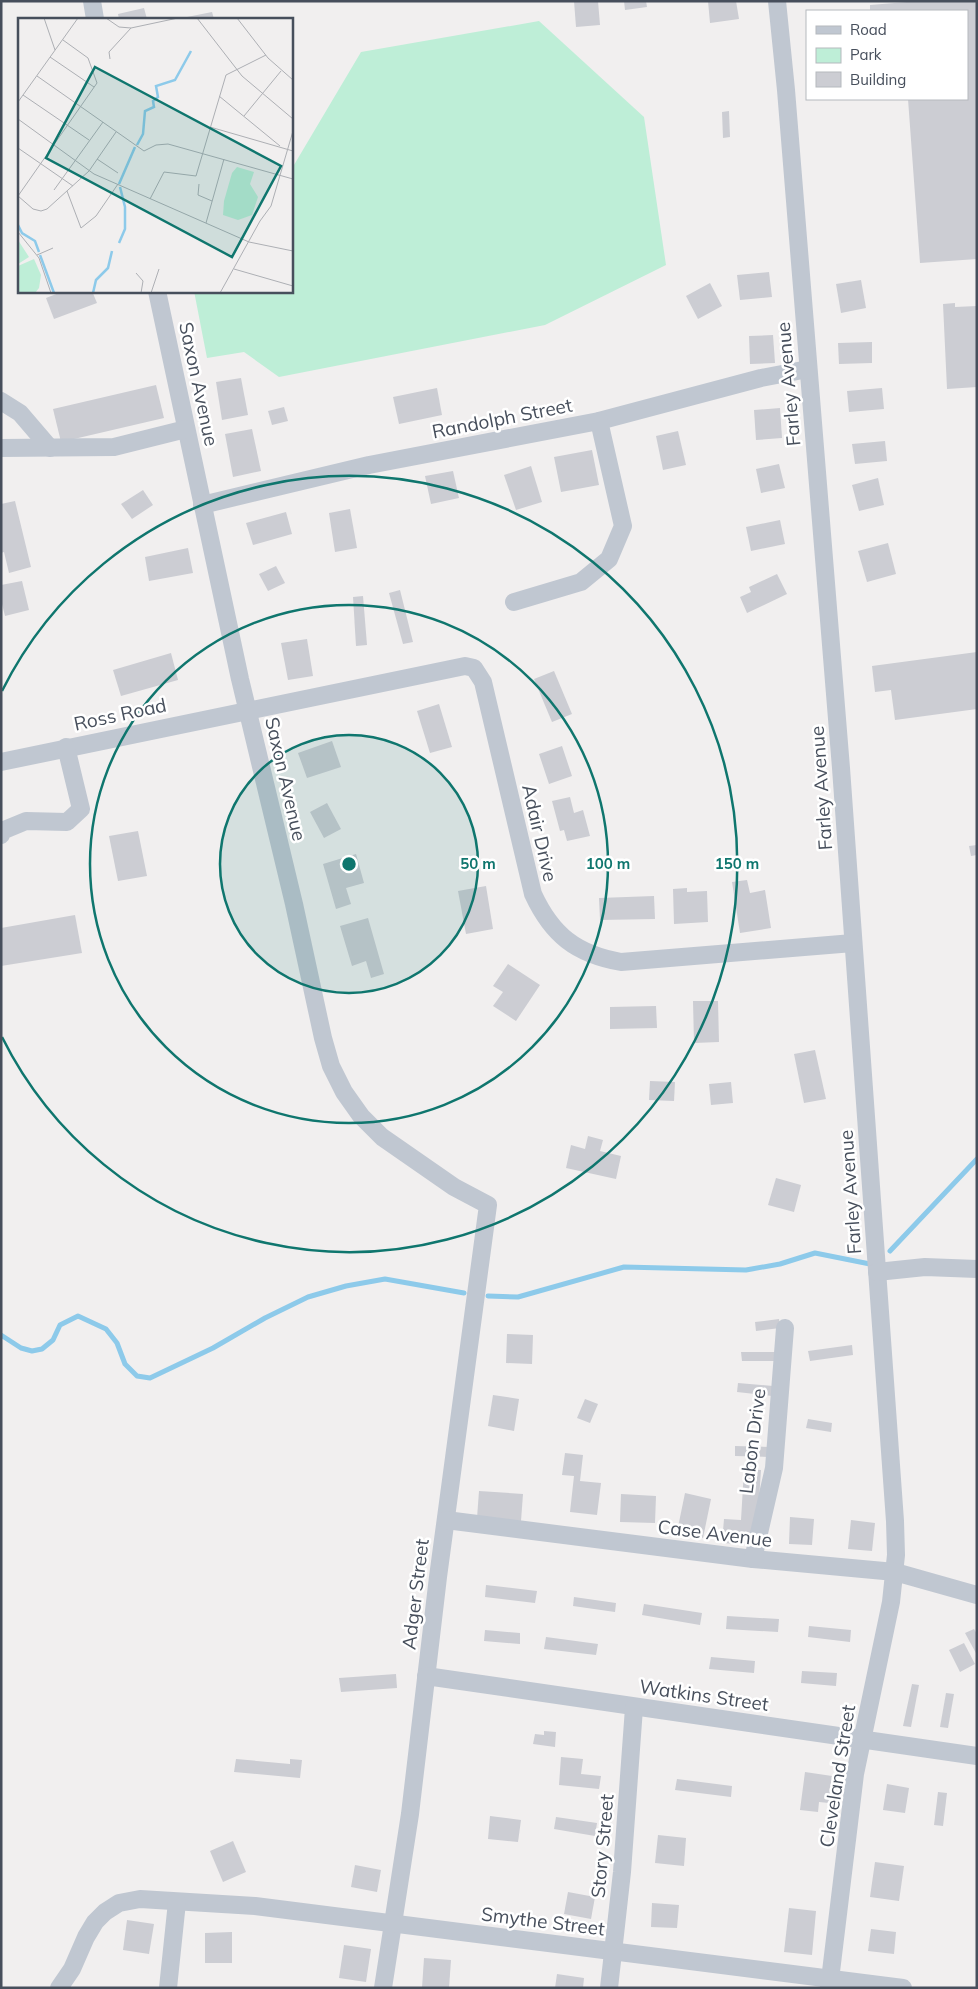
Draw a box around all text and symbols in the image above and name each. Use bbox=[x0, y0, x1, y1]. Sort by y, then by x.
legend bbox=[806, 10, 968, 100]
inset map bbox=[18, 18, 292, 292]
text: Road bbox=[850, 20, 887, 39]
text: Park bbox=[850, 45, 882, 64]
text: Building bbox=[850, 70, 906, 89]
street label: Saxon Avenue bbox=[174, 320, 224, 448]
street label: Farley Avenue bbox=[771, 321, 805, 447]
street label: Randolph Street bbox=[430, 393, 575, 443]
street label: Ross Road bbox=[71, 692, 169, 736]
street label: Saxon Avenue bbox=[260, 715, 312, 843]
street label: Farley Avenue bbox=[805, 725, 837, 851]
street label: Adair Drive bbox=[517, 782, 563, 884]
text: 50 m bbox=[460, 854, 496, 873]
text: 100 m bbox=[586, 854, 630, 873]
text: 150 m bbox=[715, 854, 759, 873]
centre of rings bbox=[340, 855, 358, 873]
street label: Farley Avenue bbox=[834, 1129, 866, 1255]
street label: Labon Drive bbox=[734, 1387, 770, 1495]
street label: Case Avenue bbox=[656, 1514, 774, 1552]
street label: Adger Street bbox=[396, 1537, 434, 1651]
street label: Watkins Street bbox=[638, 1674, 771, 1716]
street label: Cleveland Street bbox=[814, 1703, 860, 1849]
street label: Story Street bbox=[586, 1793, 619, 1899]
street label: Smythe Street bbox=[480, 1902, 606, 1941]

